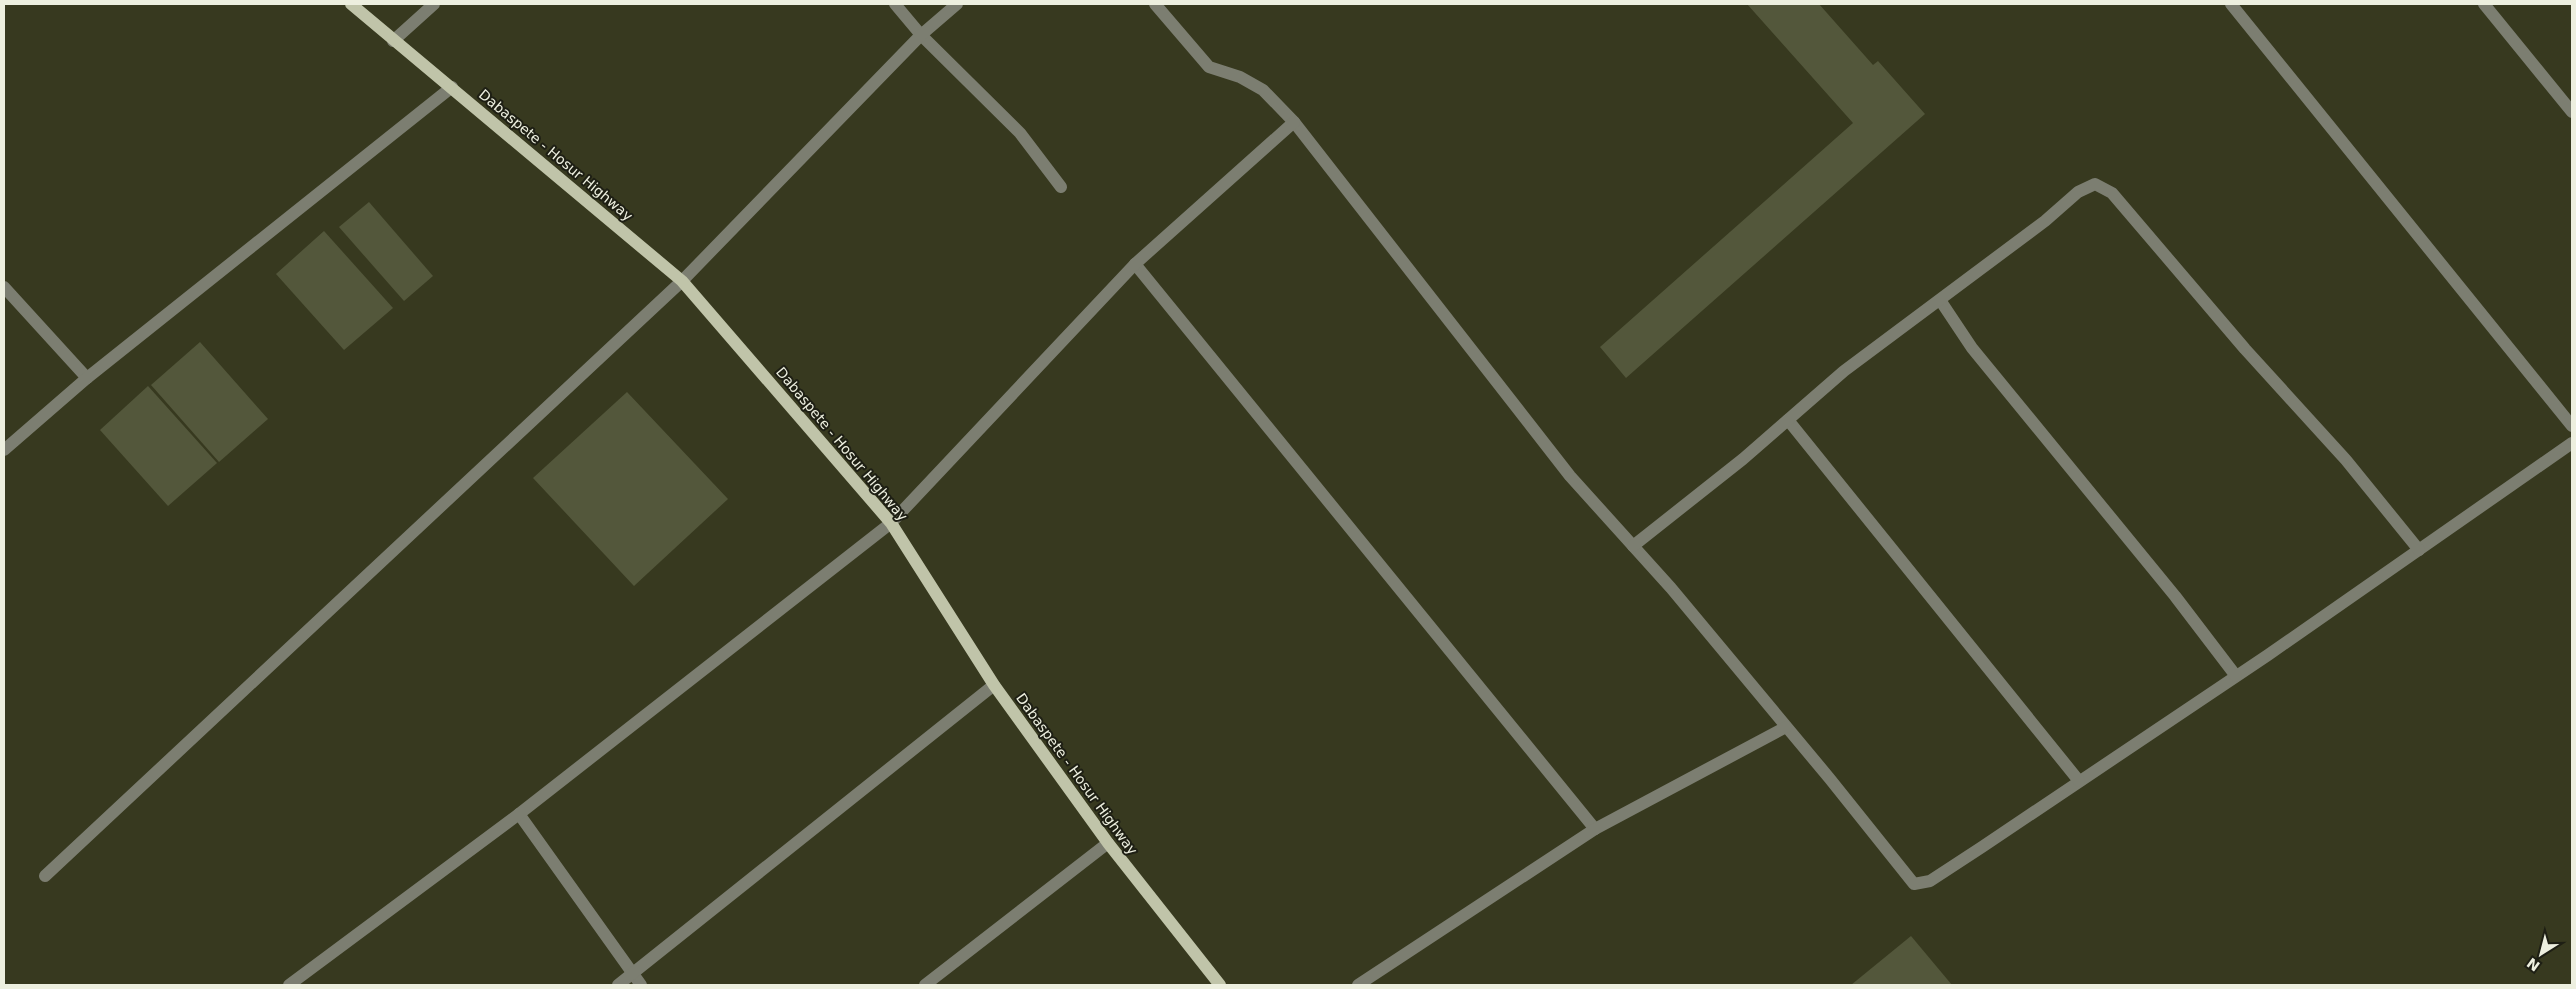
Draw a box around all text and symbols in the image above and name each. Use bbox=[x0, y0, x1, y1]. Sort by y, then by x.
street label: Dabaspete - Hosur Highway bbox=[476, 86, 636, 224]
street label: Dabaspete - Hosur Highway bbox=[773, 364, 911, 524]
street label: Dabaspete - Hosur Highway bbox=[1013, 690, 1141, 858]
north arrow bbox=[2516, 929, 2566, 979]
text: N bbox=[2524, 955, 2543, 974]

